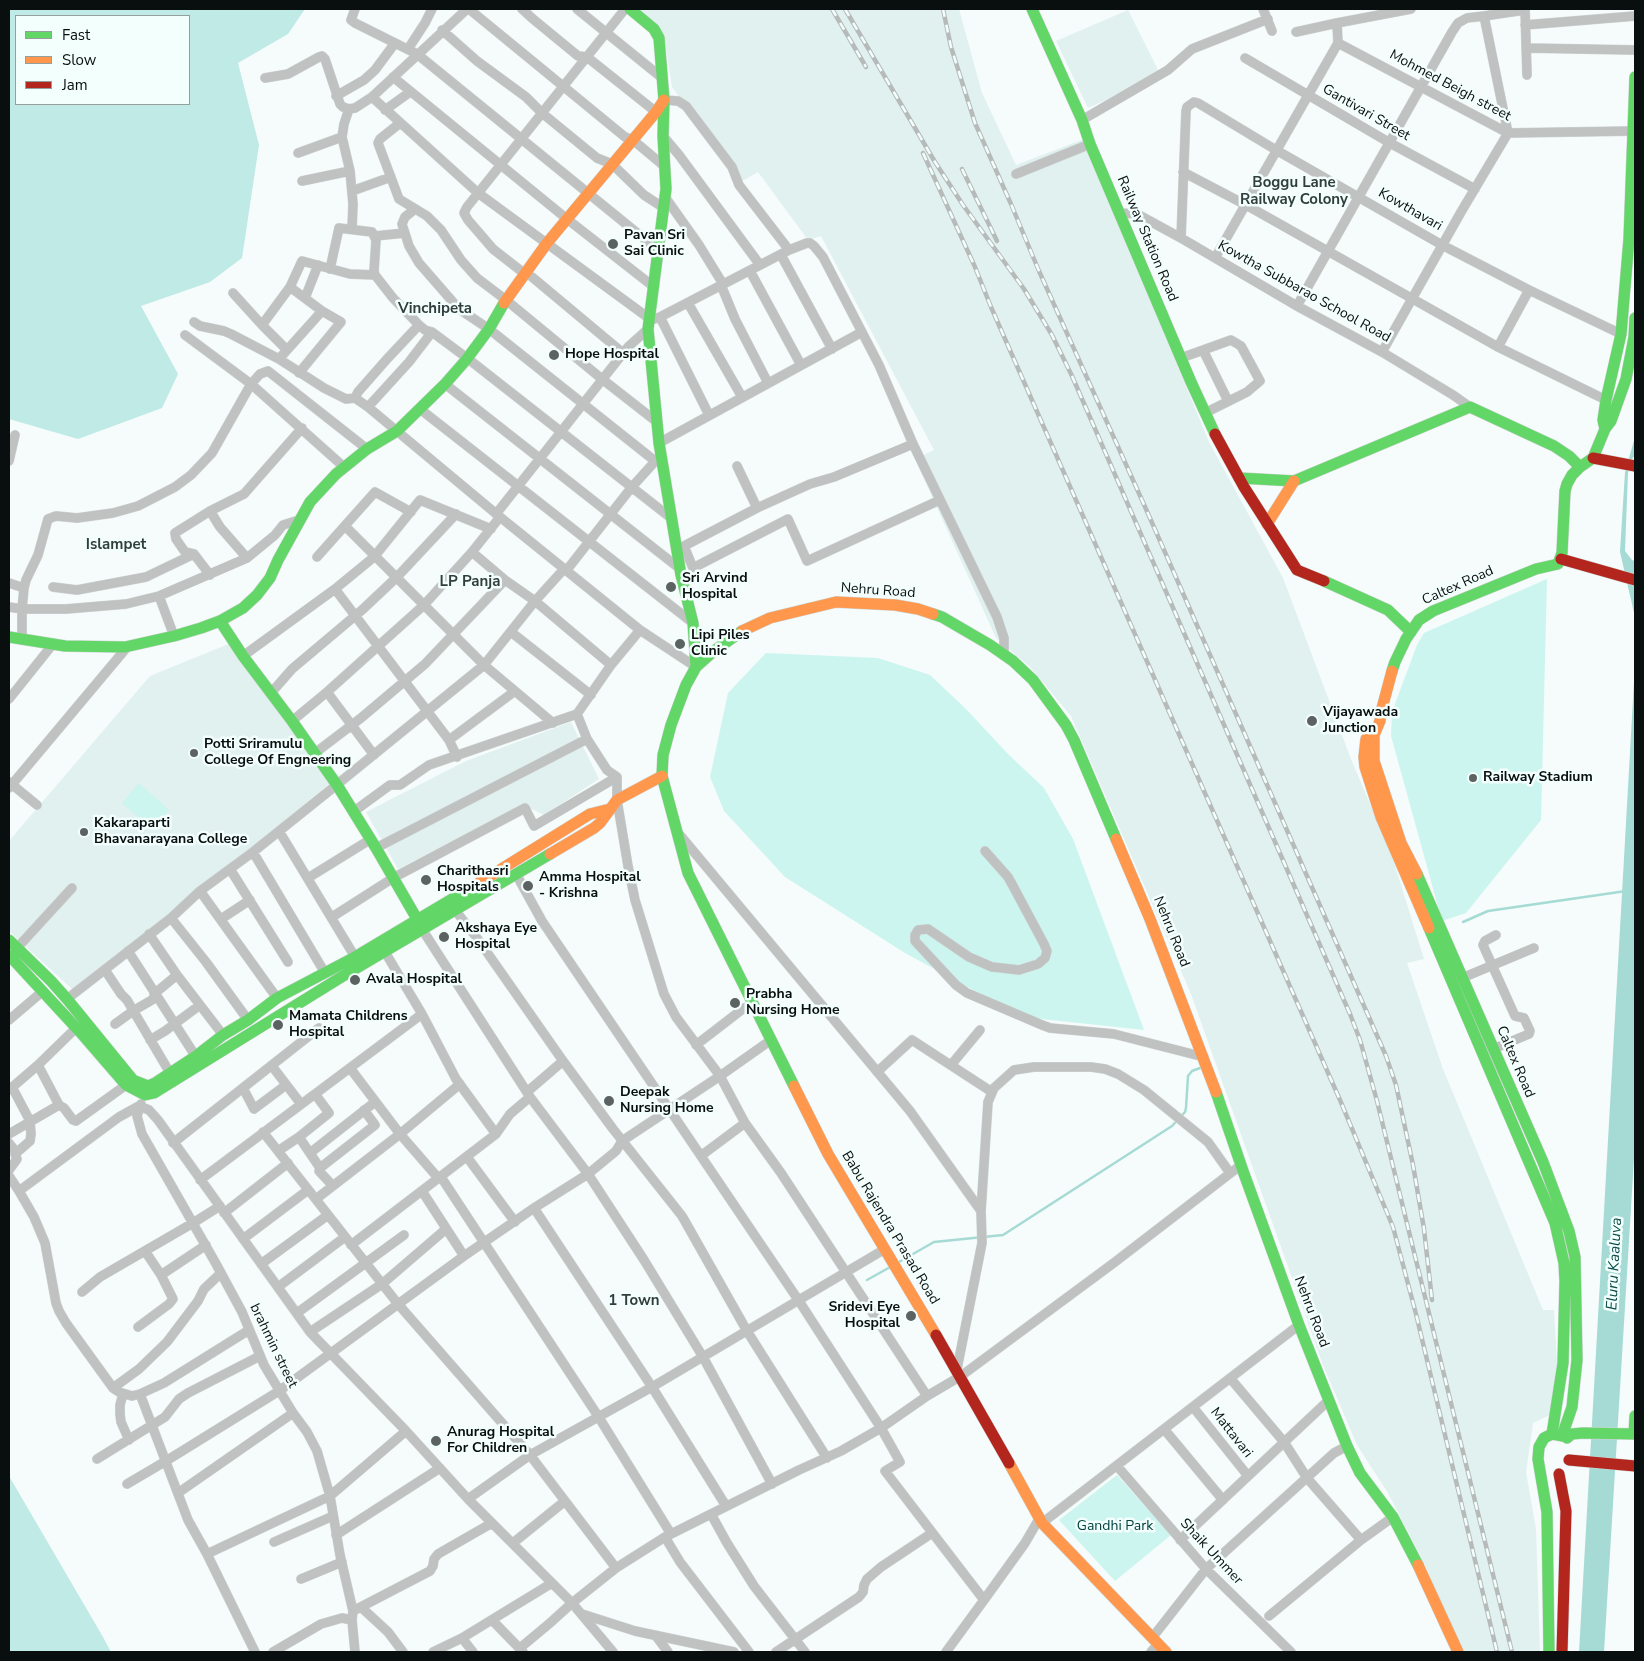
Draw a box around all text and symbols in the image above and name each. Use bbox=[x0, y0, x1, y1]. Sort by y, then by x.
legend bbox=[15, 15, 190, 105]
text: Fast bbox=[62, 25, 90, 45]
street label: Mohmed Beigh street bbox=[1386, 47, 1514, 125]
text: Slow bbox=[62, 50, 96, 70]
text: Jam bbox=[62, 75, 88, 95]
street label: Gantivari Street bbox=[1319, 81, 1413, 145]
street label: Railway Station Road bbox=[1113, 174, 1181, 304]
district label: Boggu Lane Railway Colony bbox=[1240, 174, 1348, 209]
street label: Kowthavari bbox=[1375, 185, 1445, 235]
place label: Pavan Sri Sai Clinic bbox=[624, 228, 685, 260]
marker: Pavan Sri Sai Clinic bbox=[606, 237, 620, 251]
street label: Kowtha Subbarao School Road bbox=[1215, 237, 1393, 347]
district label: Vinchipeta bbox=[398, 300, 472, 318]
place label: Hope Hospital bbox=[565, 347, 659, 363]
marker: Hope Hospital bbox=[547, 348, 561, 362]
district label: Islampet bbox=[86, 536, 146, 554]
street label: Caltex Road bbox=[1420, 563, 1496, 609]
place label: Sri Arvind Hospital bbox=[682, 571, 748, 604]
district label: LP Panja bbox=[440, 573, 500, 591]
marker: Sri Arvind Hospital bbox=[664, 580, 678, 594]
street label: Nehru Road bbox=[840, 580, 916, 602]
place label: Lipi Piles Clinic bbox=[691, 628, 750, 660]
marker: Lipi Piles Clinic bbox=[673, 637, 687, 651]
place label: Vijayawada Junction bbox=[1323, 705, 1398, 738]
marker: Vijayawada Junction bbox=[1305, 714, 1319, 728]
place label: Potti Sriramulu College Of Engneering bbox=[204, 737, 351, 770]
marker: Potti Sriramulu College Of Engneering bbox=[188, 747, 200, 759]
place label: Railway Stadium bbox=[1483, 770, 1593, 786]
marker: Railway Stadium bbox=[1467, 772, 1479, 784]
place label: Kakaraparti Bhavanarayana College bbox=[94, 816, 247, 849]
marker: Kakaraparti Bhavanarayana College bbox=[78, 826, 90, 838]
place label: Charithasri Hospitals bbox=[437, 864, 509, 896]
place label: Amma Hospital - Krishna bbox=[539, 870, 641, 902]
marker: Charithasri Hospitals bbox=[419, 873, 433, 887]
marker: Amma Hospital - Krishna bbox=[521, 879, 535, 893]
street label: Nehru Road bbox=[1149, 894, 1193, 970]
place label: Akshaya Eye Hospital bbox=[455, 921, 537, 954]
marker: Akshaya Eye Hospital bbox=[437, 930, 451, 944]
place label: Avala Hospital bbox=[366, 972, 462, 988]
marker: Avala Hospital bbox=[348, 973, 362, 987]
place label: Prabha Nursing Home bbox=[746, 987, 840, 1020]
marker: Prabha Nursing Home bbox=[728, 996, 742, 1010]
place label: Mamata Childrens Hospital bbox=[289, 1009, 408, 1042]
marker: Mamata Childrens Hospital bbox=[271, 1018, 285, 1032]
street label: Caltex Road bbox=[1492, 1024, 1538, 1100]
place label: Deepak Nursing Home bbox=[620, 1085, 714, 1118]
marker: Deepak Nursing Home bbox=[602, 1094, 616, 1108]
street label: Babu Rajendra Prasad Road bbox=[838, 1148, 942, 1308]
water label: Eluru Kaaluva bbox=[1604, 1217, 1626, 1311]
street label: Nehru Road bbox=[1290, 1274, 1332, 1350]
district label: 1 Town bbox=[608, 1292, 660, 1310]
place label: Sridevi Eye Hospital bbox=[828, 1300, 900, 1332]
street label: brahmin street bbox=[245, 1301, 301, 1391]
marker: Sridevi Eye Hospital bbox=[904, 1309, 918, 1323]
street label: Mattavari bbox=[1206, 1405, 1256, 1461]
place label: Anurag Hospital For Children bbox=[447, 1425, 554, 1458]
marker: Anurag Hospital For Children bbox=[429, 1434, 443, 1448]
street label: Shaik Ummer bbox=[1176, 1515, 1246, 1589]
park label: Gandhi Park bbox=[1077, 1519, 1153, 1535]

